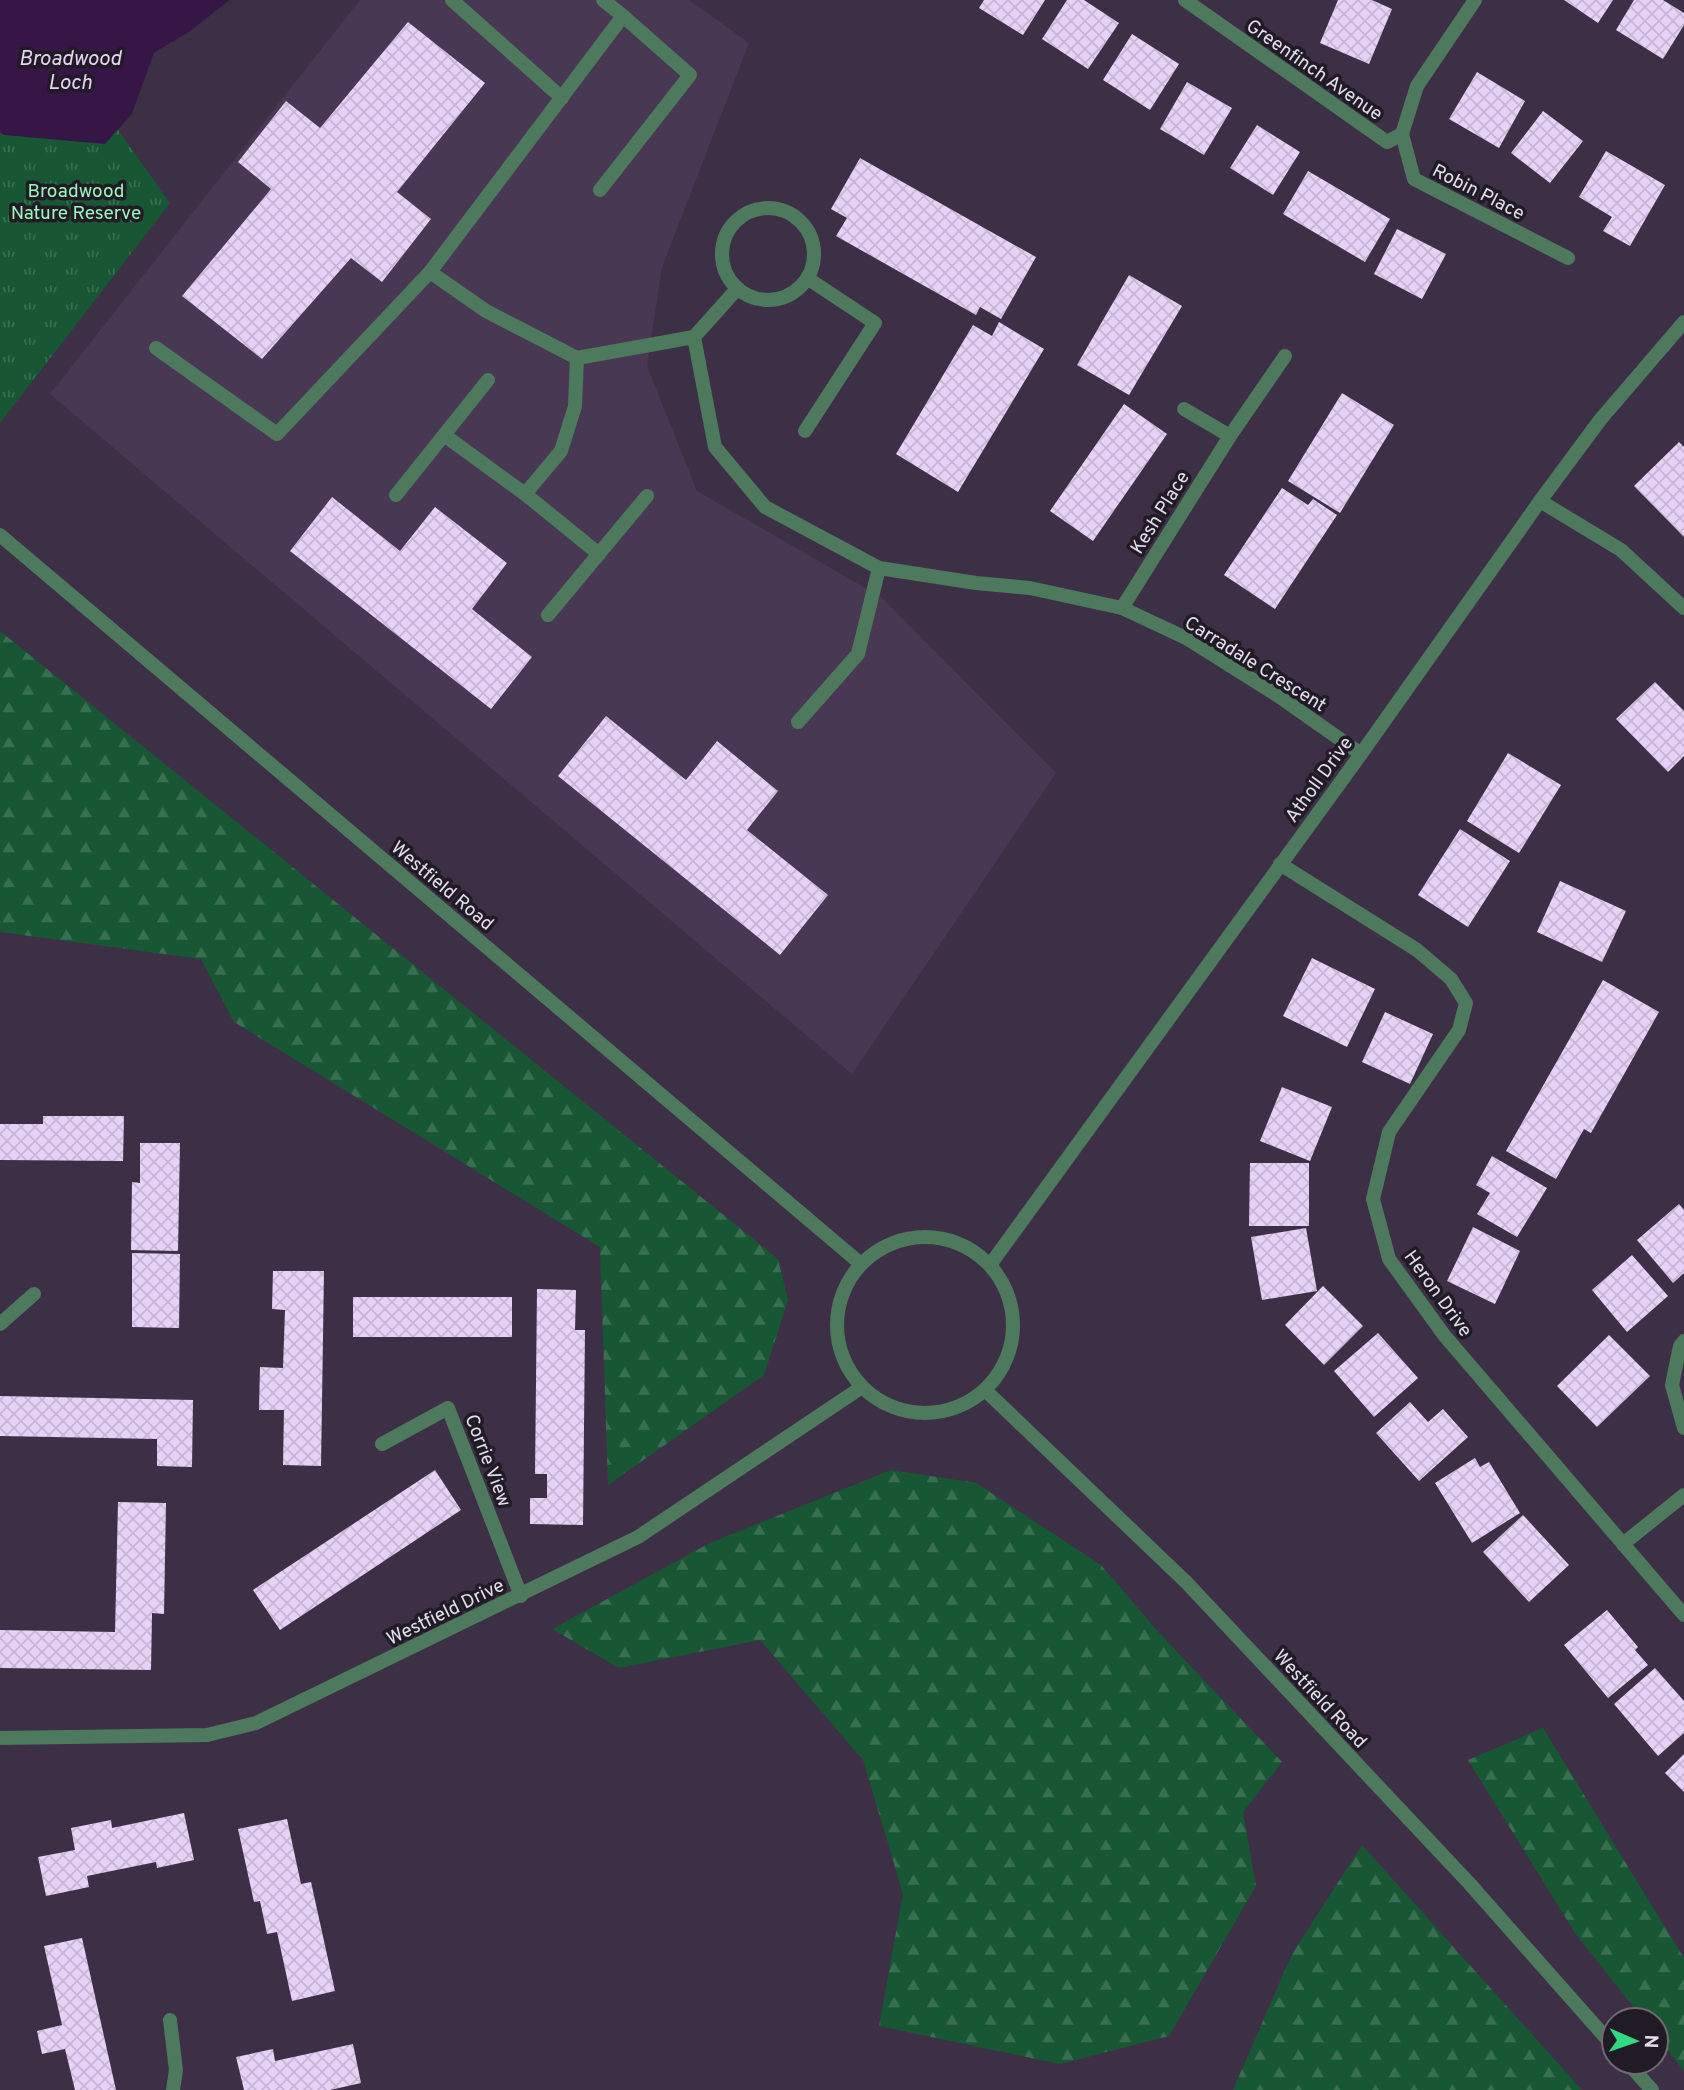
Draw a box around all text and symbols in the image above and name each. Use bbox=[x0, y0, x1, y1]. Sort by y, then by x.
street label: Greenfinch Avenue bbox=[1241, 15, 1387, 127]
water label: Broadwood Loch bbox=[19, 46, 123, 97]
street label: Robin Place bbox=[1428, 159, 1528, 226]
park label: Broadwood Nature Reserve bbox=[11, 180, 141, 226]
street label: Kesh Place bbox=[1126, 467, 1196, 559]
street label: Carradale Crescent bbox=[1179, 611, 1330, 718]
street label: Atholl Drive bbox=[1280, 732, 1359, 828]
street label: Westfield Road bbox=[385, 837, 498, 936]
street label: Heron Drive bbox=[1398, 1246, 1477, 1342]
street label: Corrie View bbox=[459, 1411, 516, 1510]
street label: Westfield Drive bbox=[383, 1574, 509, 1652]
street label: Westfield Road bbox=[1268, 1645, 1372, 1754]
north arrow bbox=[1600, 2006, 1670, 2076]
text: N bbox=[1638, 2034, 1662, 2049]

